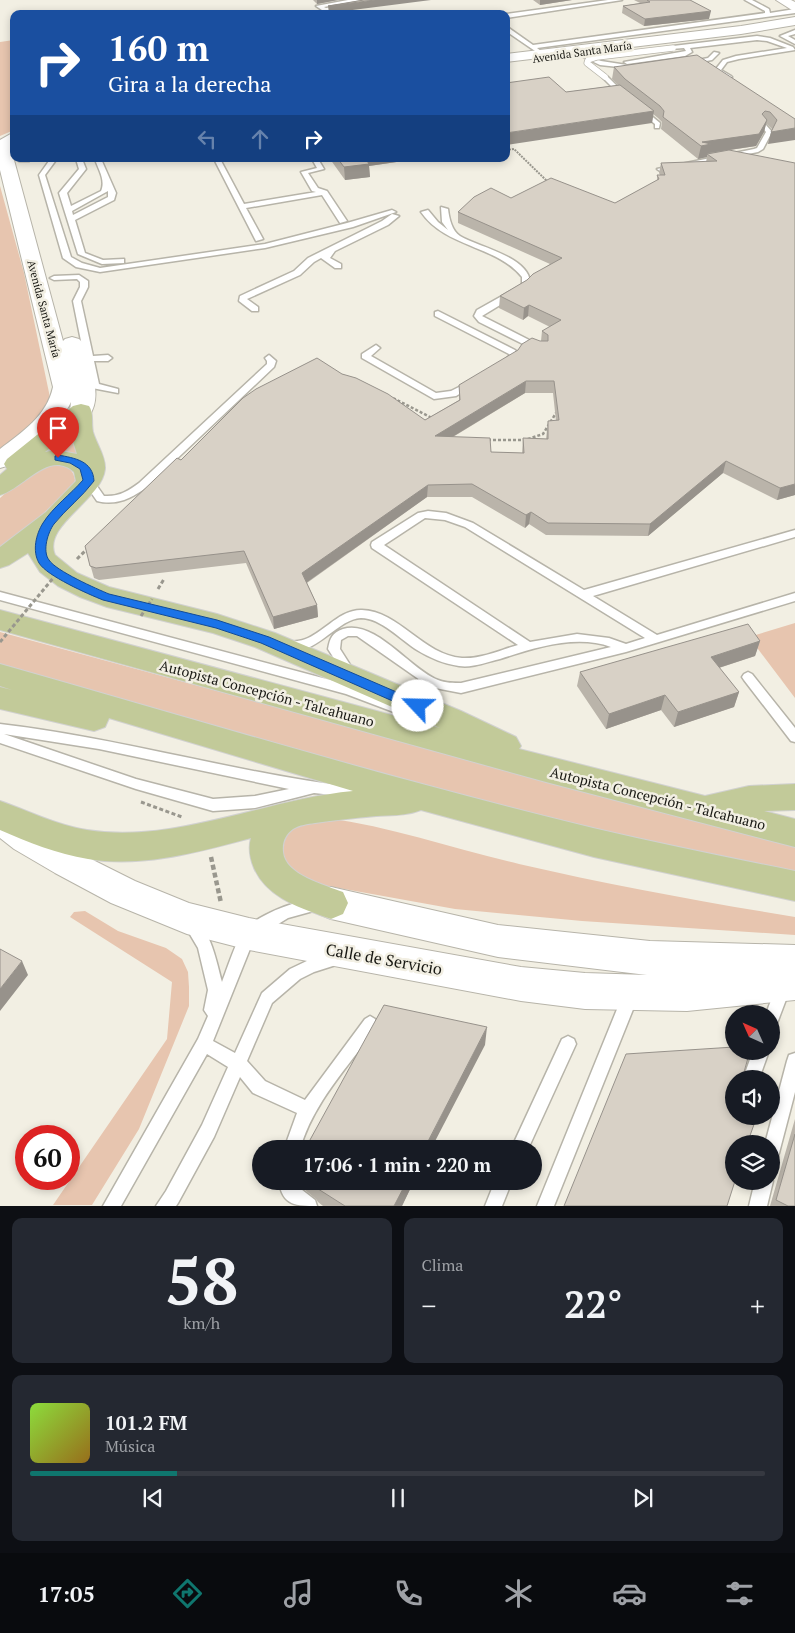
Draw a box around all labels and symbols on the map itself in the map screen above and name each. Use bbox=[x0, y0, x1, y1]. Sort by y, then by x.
street label: Avenida Santa María bbox=[531, 38, 633, 66]
street label: Avenida Santa María bbox=[24, 259, 64, 360]
pin bbox=[37, 407, 79, 458]
street label: Autopista Concepción - Talcahuano bbox=[158, 655, 377, 731]
position arrow bbox=[391, 679, 443, 731]
street label: Autopista Concepción - Talcahuano bbox=[548, 762, 768, 834]
street label: Calle de Servicio bbox=[324, 938, 444, 980]
north arrow bbox=[725, 1005, 780, 1060]
speed limit sign: 60 bbox=[15, 1125, 80, 1190]

